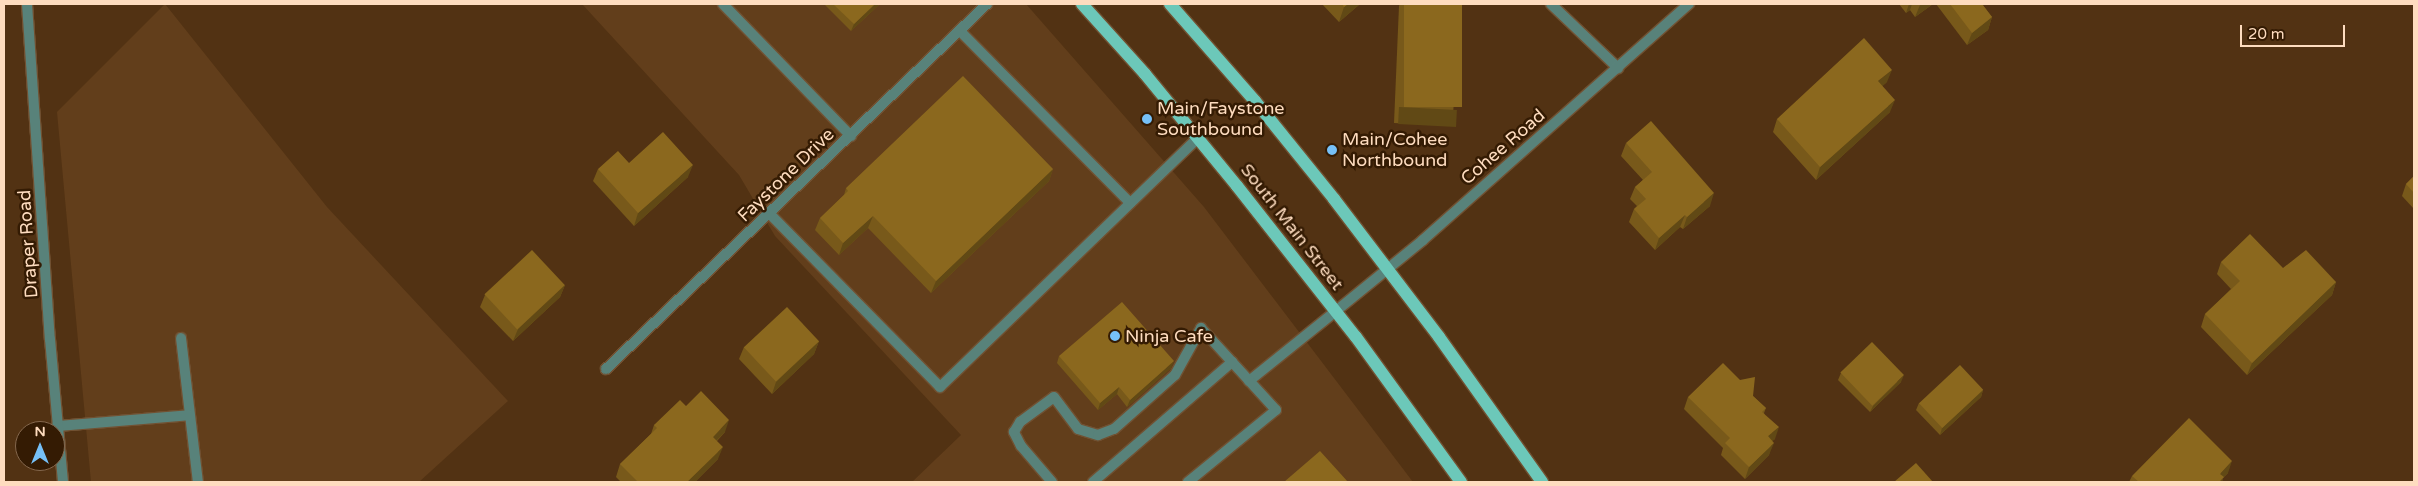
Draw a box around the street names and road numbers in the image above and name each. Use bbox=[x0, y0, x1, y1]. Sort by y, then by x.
street label: Cohee Road bbox=[1457, 105, 1549, 189]
street label: Faystone Drive bbox=[733, 124, 839, 226]
street label: South Main Street bbox=[1236, 159, 1348, 295]
street label: Draper Road bbox=[13, 189, 43, 299]

